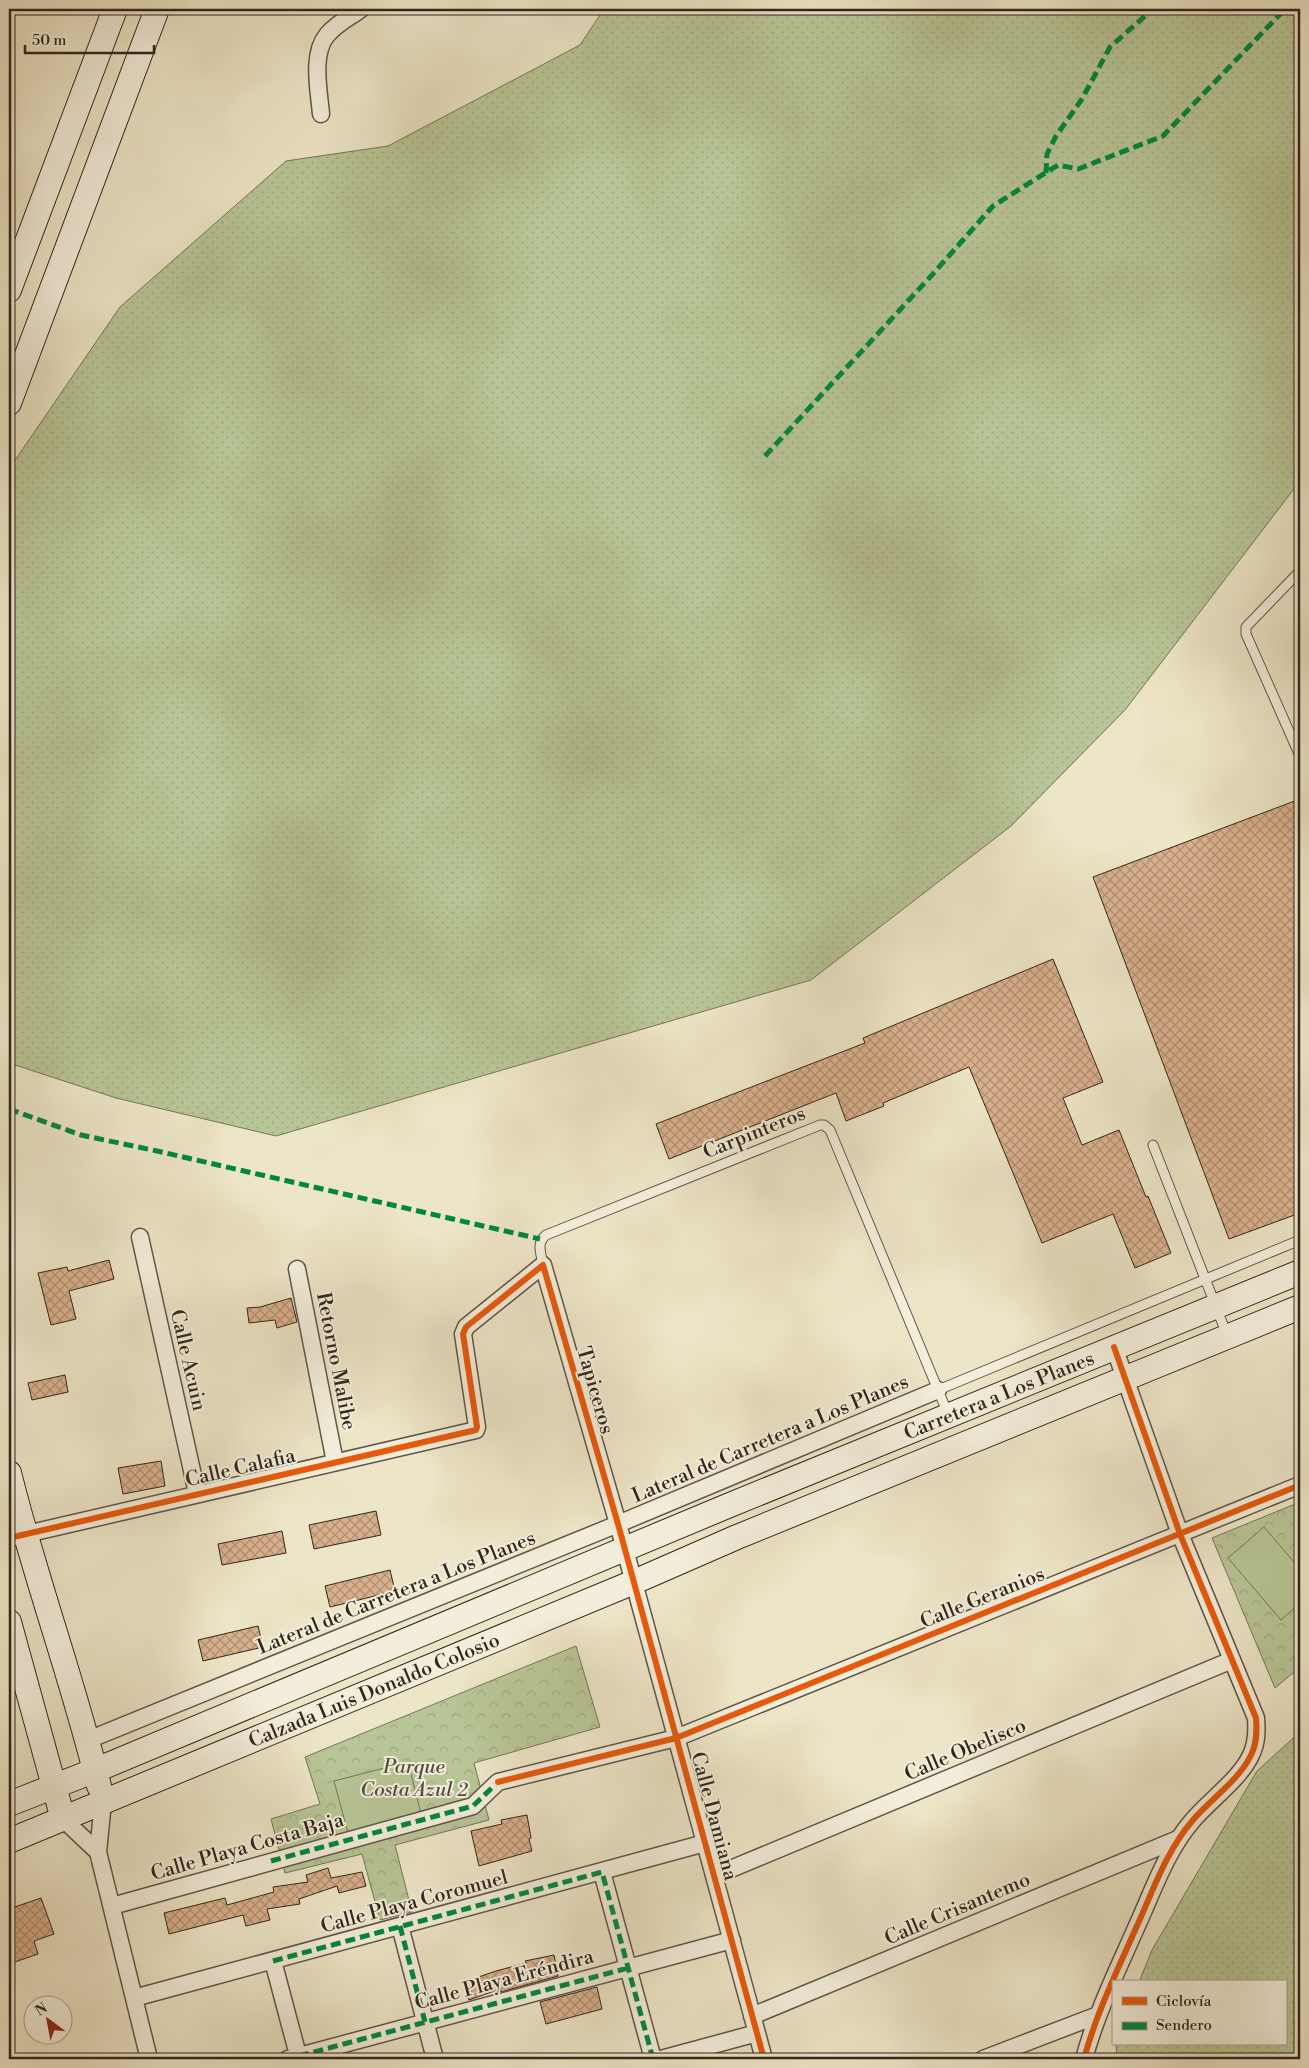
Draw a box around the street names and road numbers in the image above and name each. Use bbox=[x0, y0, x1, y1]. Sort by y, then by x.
street label: Carpinteros bbox=[700, 1101, 810, 1165]
street label: Retorno Malibe bbox=[310, 1290, 361, 1432]
street label: Calle Acuin bbox=[164, 1307, 211, 1413]
street label: Tapiceros bbox=[570, 1344, 619, 1437]
street label: Carretera a Los Planes bbox=[900, 1346, 1098, 1447]
street label: Lateral de Carretera a Los Planes bbox=[629, 1370, 913, 1509]
street label: Calle Calafia bbox=[183, 1443, 299, 1493]
street label: Lateral de Carretera a Los Planes bbox=[254, 1526, 539, 1661]
street label: Calle Geranios bbox=[917, 1562, 1048, 1635]
street label: Calzada Luis Donaldo Colosio bbox=[245, 1628, 504, 1754]
street label: Calle Obelisco bbox=[901, 1714, 1030, 1787]
street label: Calle Damiana bbox=[684, 1749, 743, 1884]
street label: Calle Playa Costa Baja bbox=[148, 1808, 348, 1887]
street label: Calle Playa Coromuel bbox=[318, 1865, 511, 1939]
street label: Calle Crisantemo bbox=[881, 1867, 1034, 1951]
street label: Calle Playa Eréndira bbox=[412, 1944, 597, 2016]

